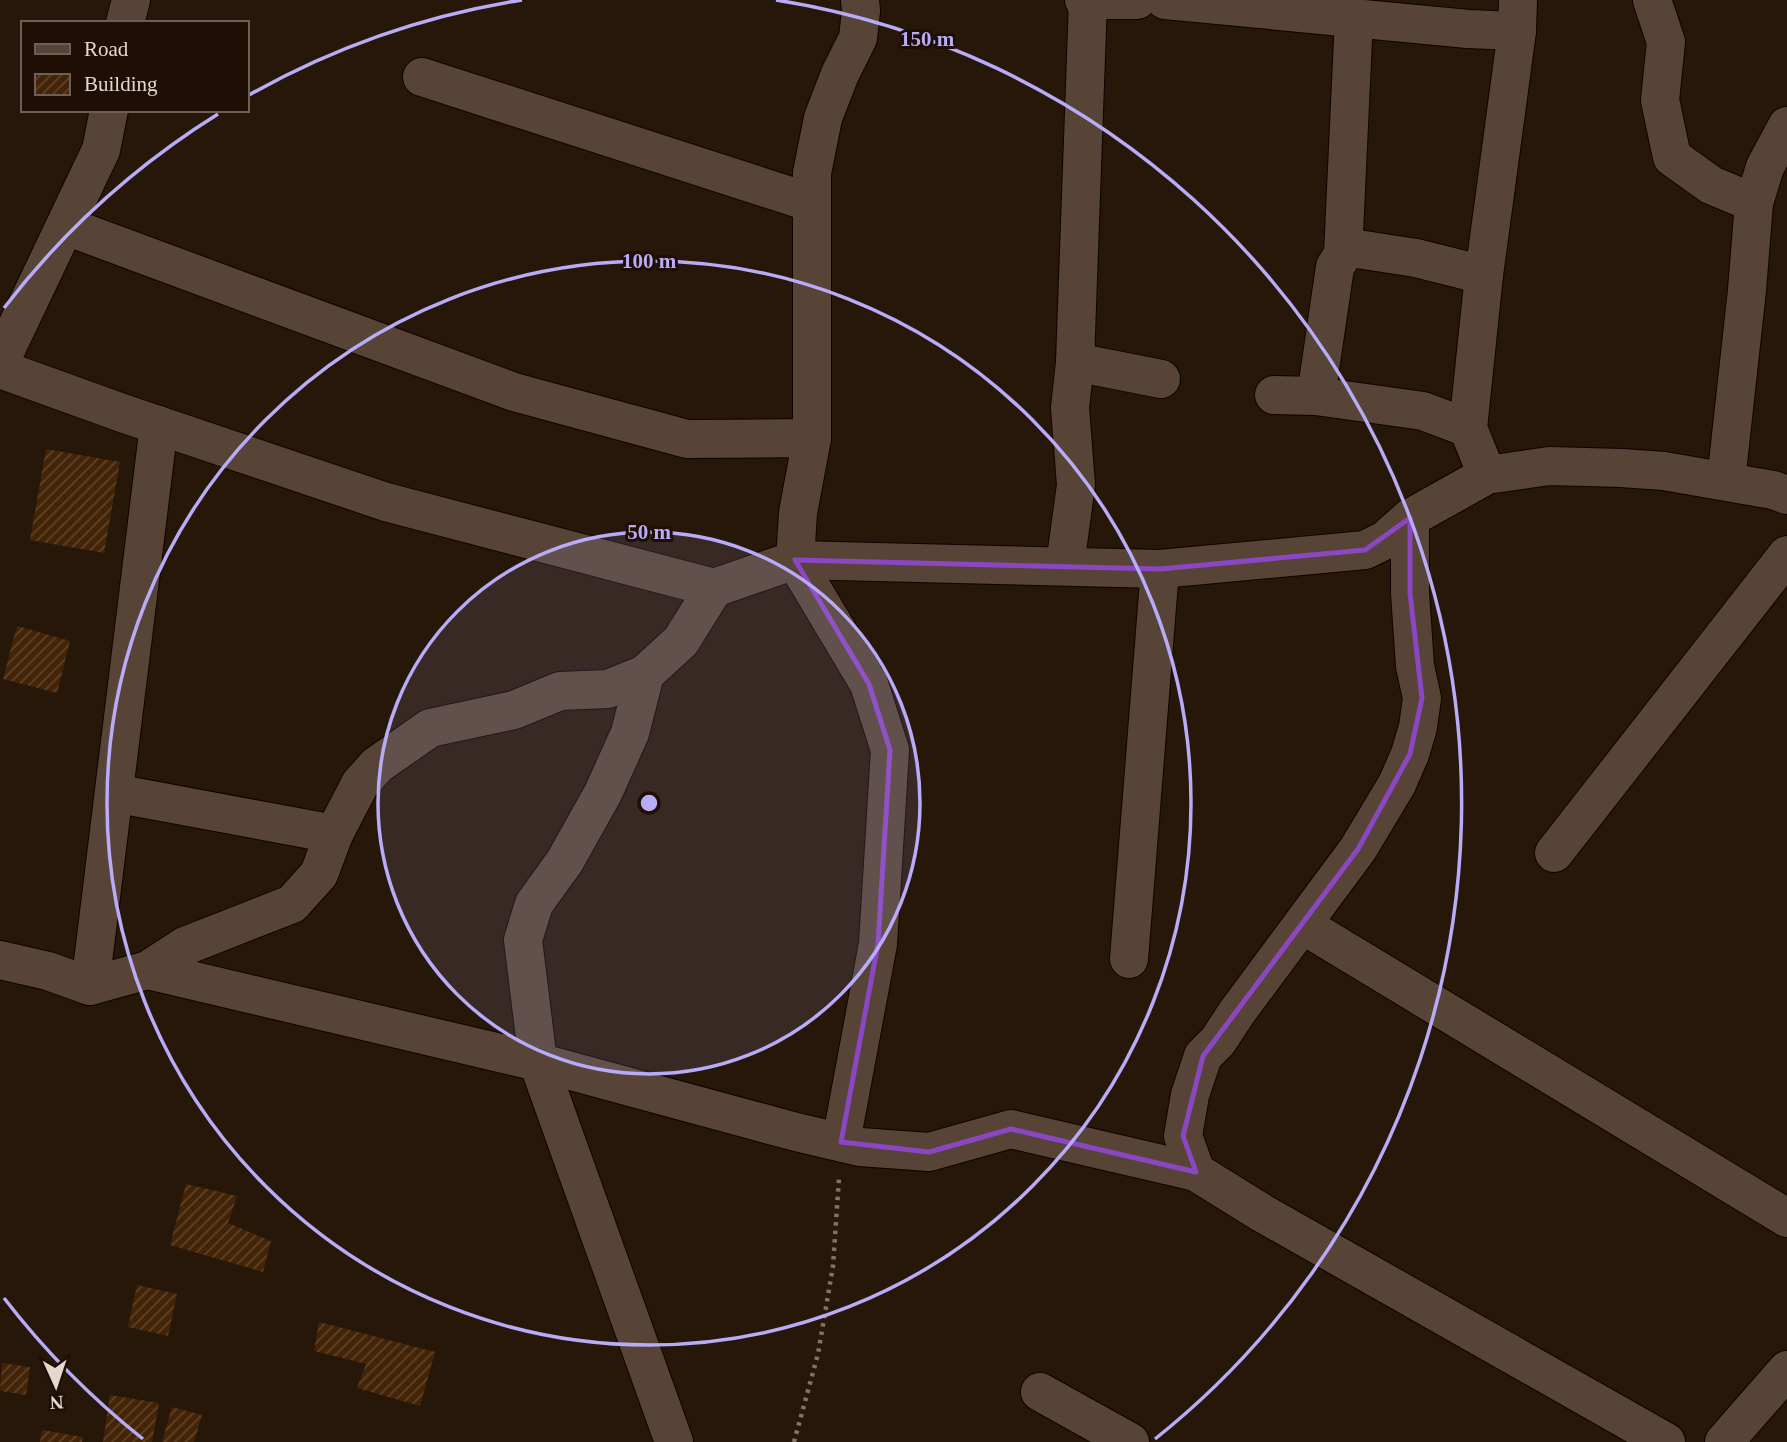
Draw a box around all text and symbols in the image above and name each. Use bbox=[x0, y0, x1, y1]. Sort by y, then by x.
legend bbox=[21, 21, 248, 112]
text: 150 m bbox=[900, 27, 955, 51]
text: Road bbox=[84, 37, 129, 61]
text: Building bbox=[84, 72, 158, 96]
text: 100 m bbox=[622, 249, 677, 273]
text: 50 m bbox=[627, 520, 671, 544]
centre of rings bbox=[637, 791, 661, 815]
north arrow bbox=[21, 1351, 91, 1421]
text: N bbox=[49, 1392, 64, 1413]

